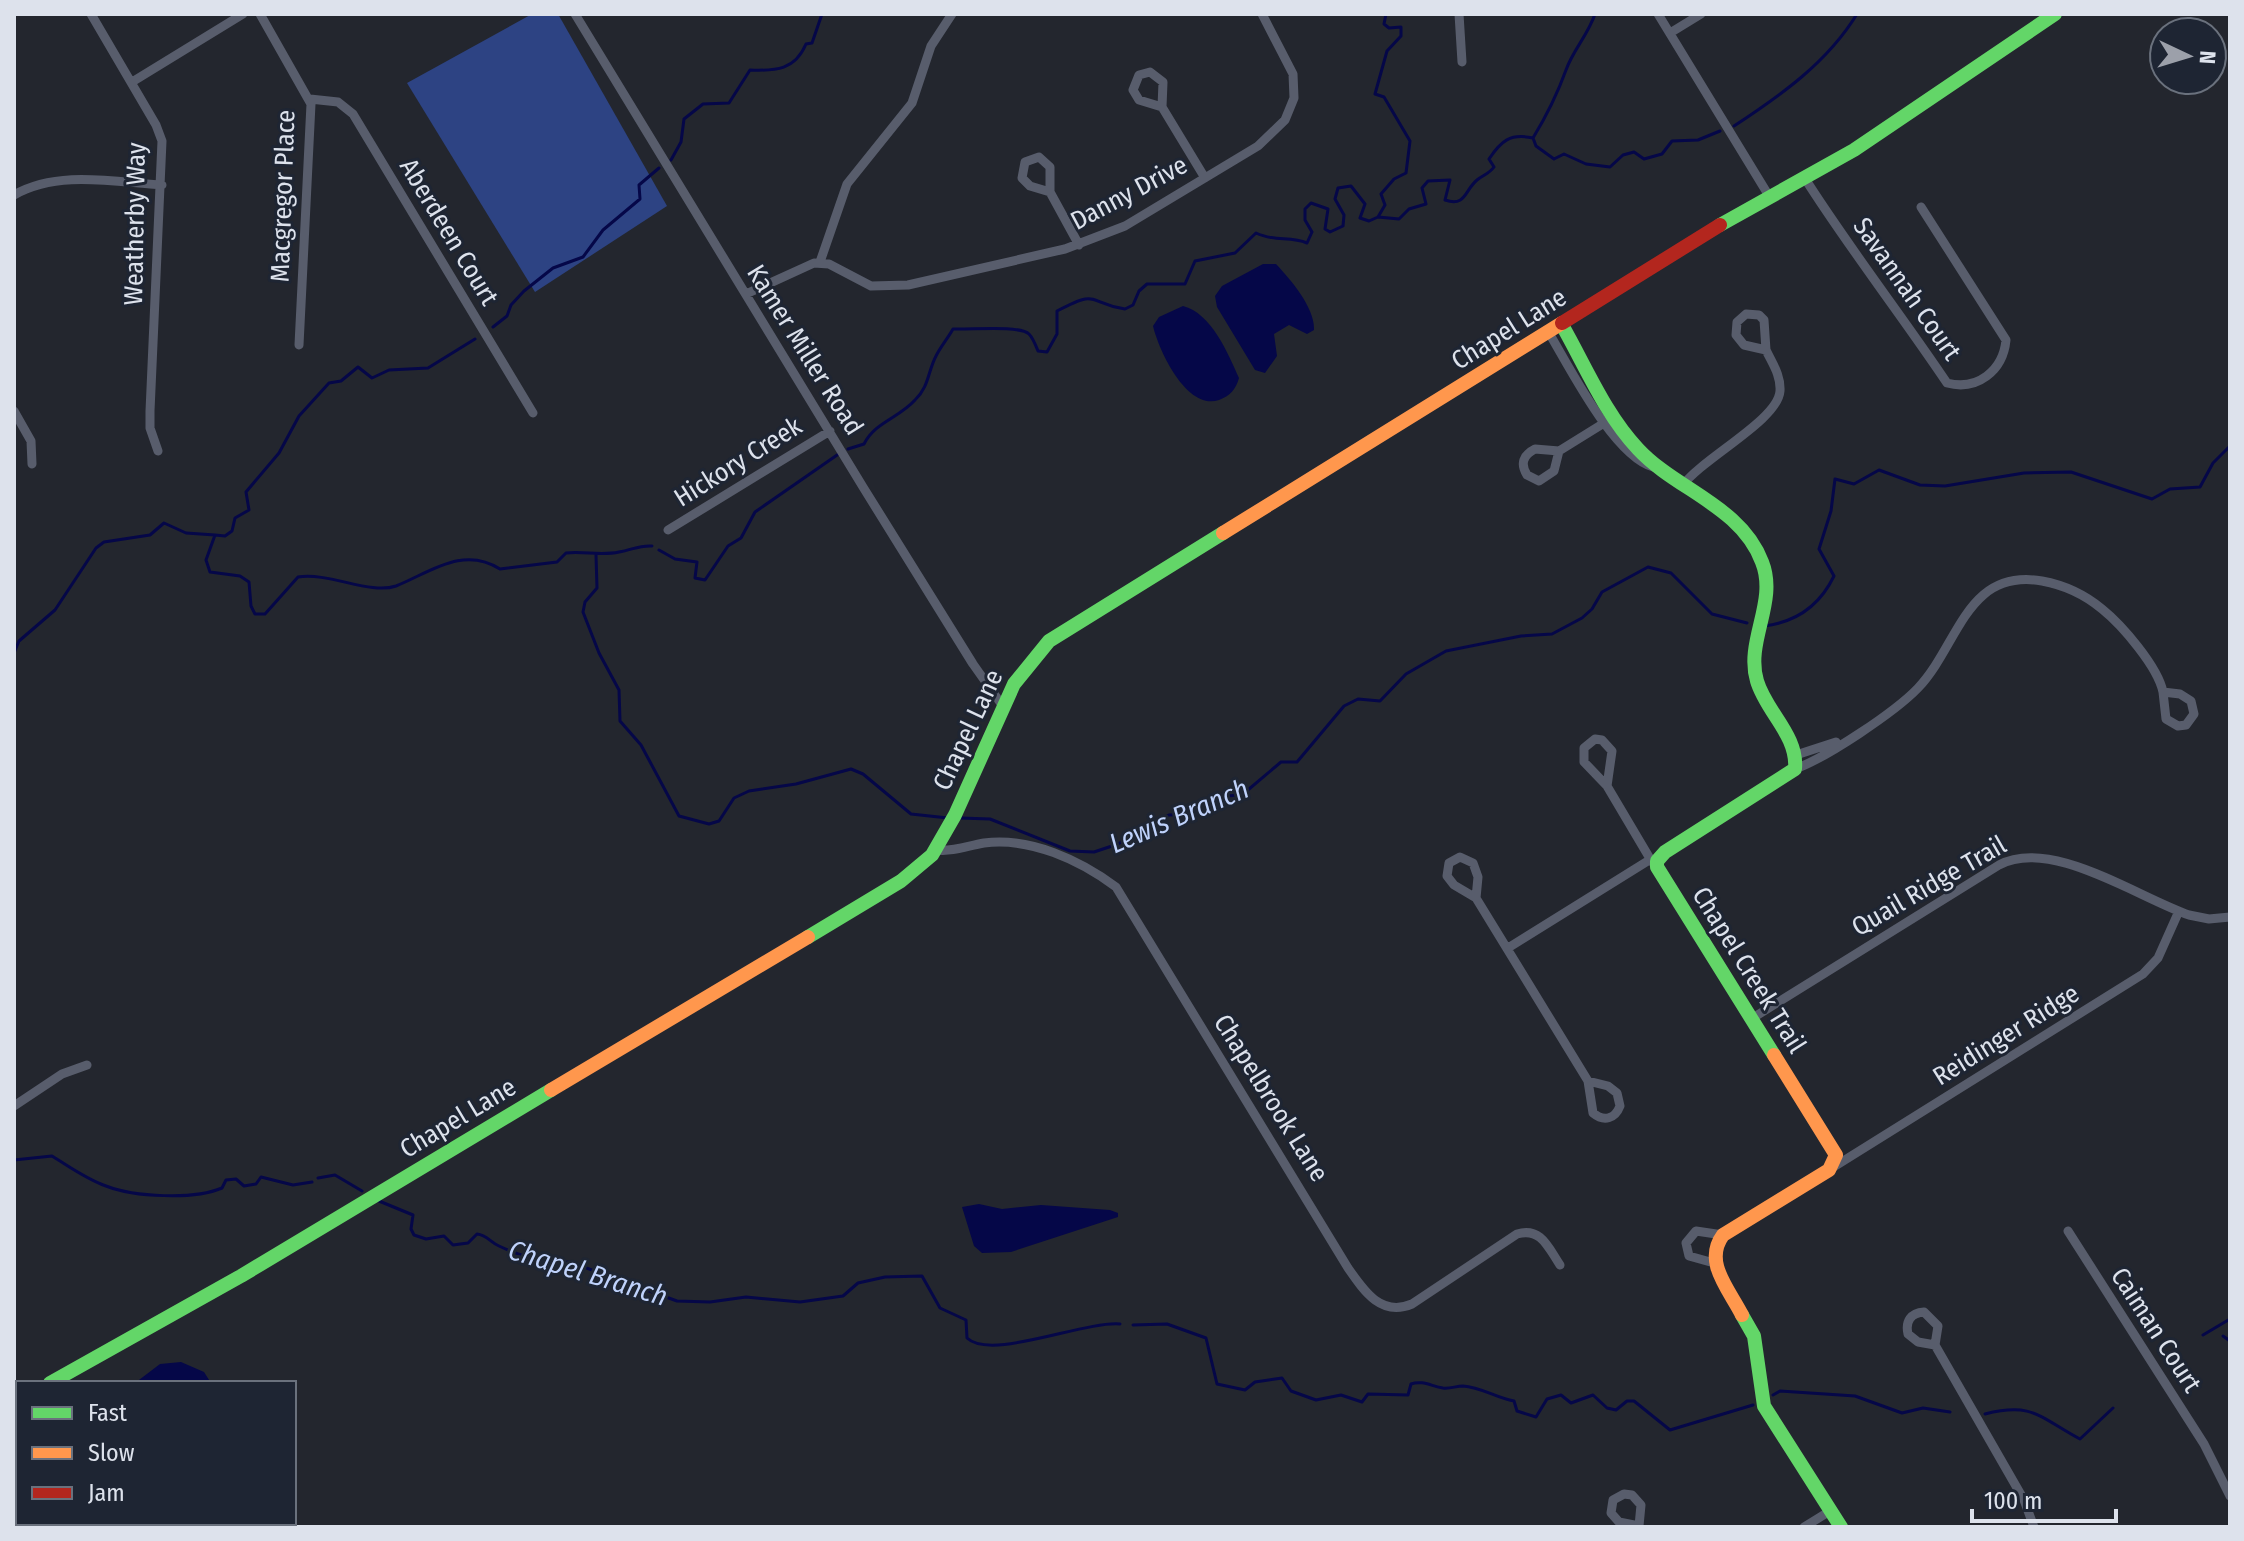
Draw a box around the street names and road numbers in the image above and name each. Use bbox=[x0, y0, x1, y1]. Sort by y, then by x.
street label: Macgregor Place bbox=[264, 109, 302, 283]
street label: Weatherby Way bbox=[118, 142, 152, 306]
street label: Danny Drive bbox=[1065, 149, 1193, 237]
street label: Aberdeen Court bbox=[393, 153, 505, 311]
street label: Savannah Court bbox=[1846, 212, 1968, 367]
street label: Kamer Miller Road bbox=[740, 259, 870, 441]
street label: Chapel Lane bbox=[1446, 281, 1572, 377]
street label: Hickory Creek bbox=[668, 410, 808, 513]
street label: Chapel Lane bbox=[927, 665, 1009, 795]
street label: Quail Ridge Trail bbox=[1846, 829, 2012, 943]
street label: Chapel Creek Trail bbox=[1686, 881, 1813, 1059]
street label: Reidinger Ridge bbox=[1927, 978, 2085, 1092]
street label: Chapelbrook Lane bbox=[1207, 1009, 1335, 1187]
street label: Chapel Lane bbox=[394, 1071, 522, 1165]
street label: Caiman Court bbox=[2104, 1262, 2208, 1399]

